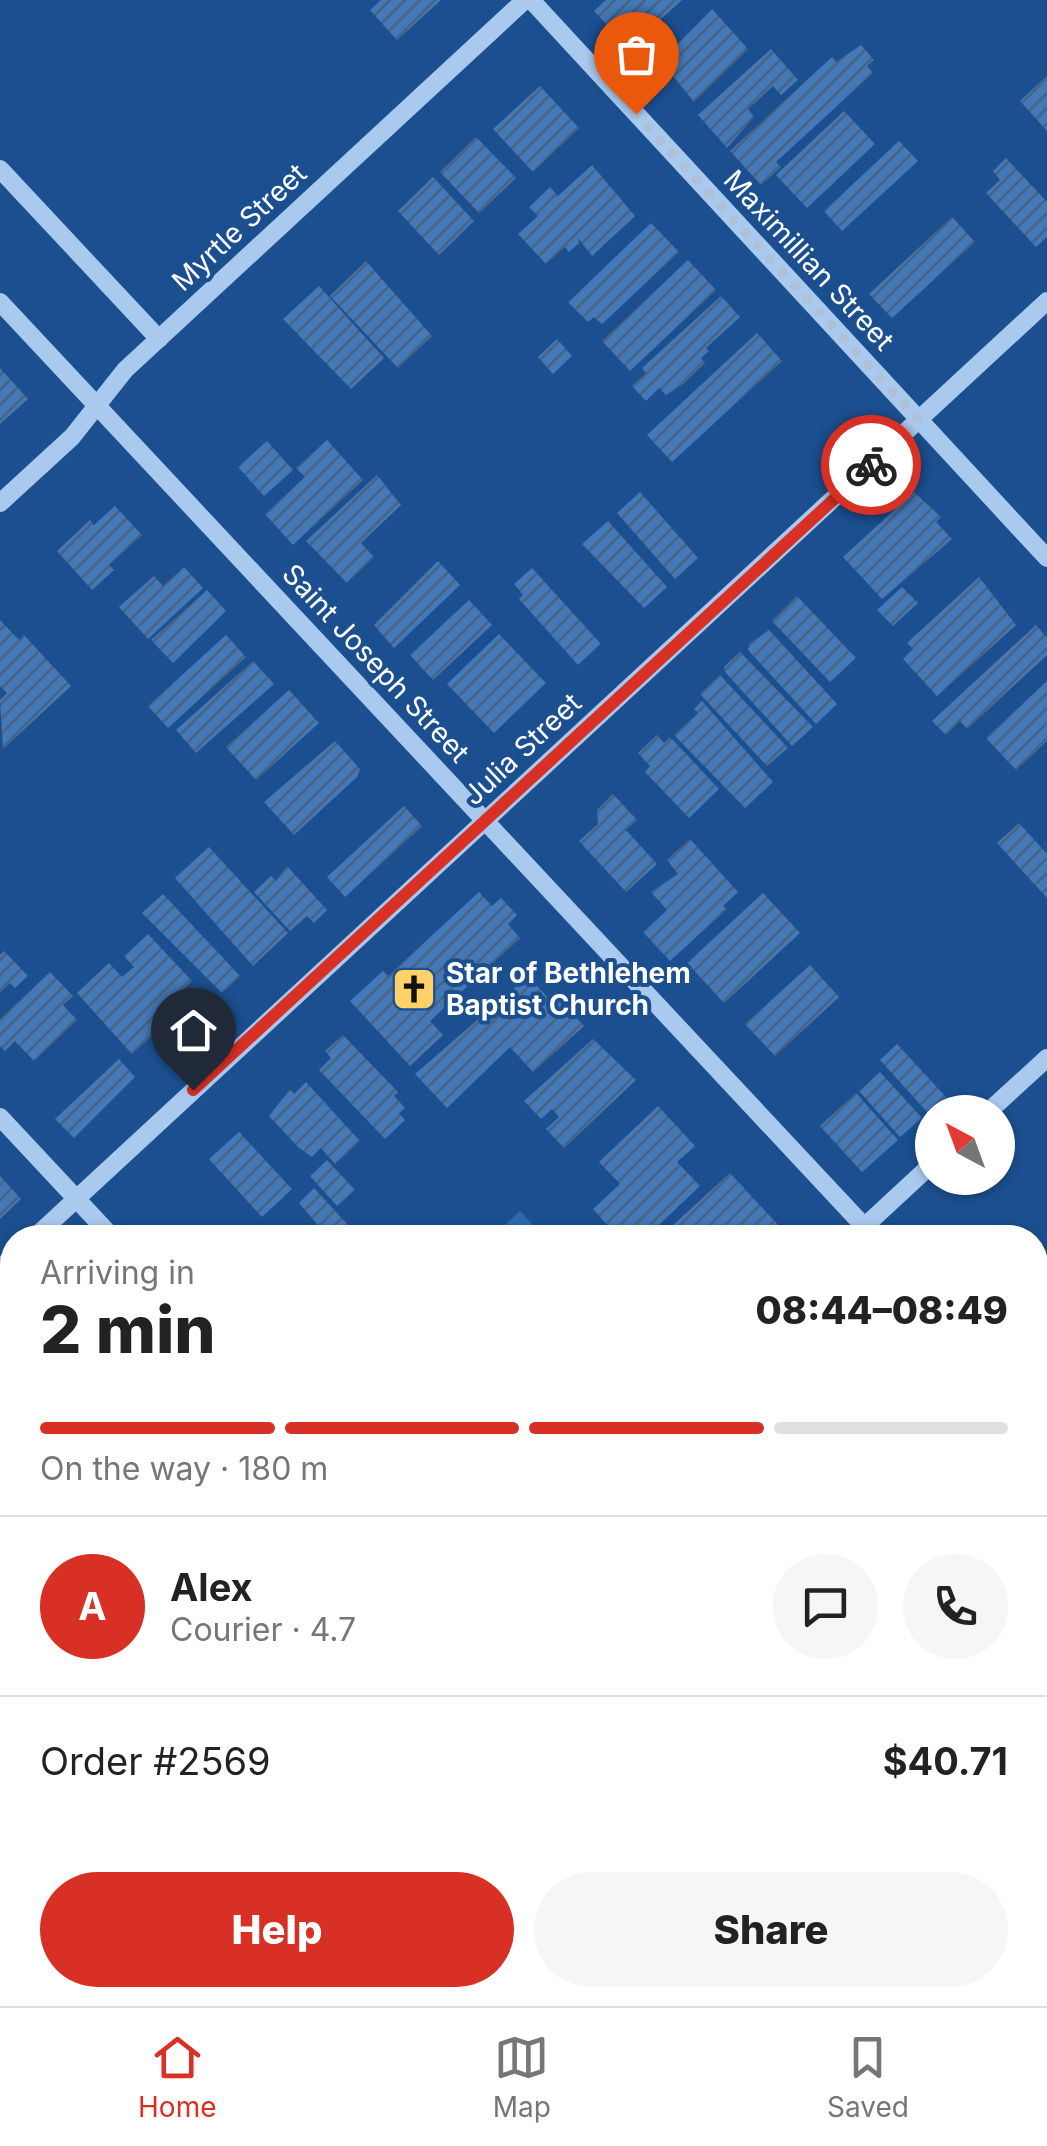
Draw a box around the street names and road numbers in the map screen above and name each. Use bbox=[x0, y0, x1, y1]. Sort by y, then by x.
street label: Myrtle Street bbox=[165, 156, 313, 298]
street label: Maximillian Street bbox=[717, 163, 901, 357]
street label: Saint Joseph Street bbox=[275, 557, 477, 769]
street label: Julia Street bbox=[456, 686, 588, 812]

